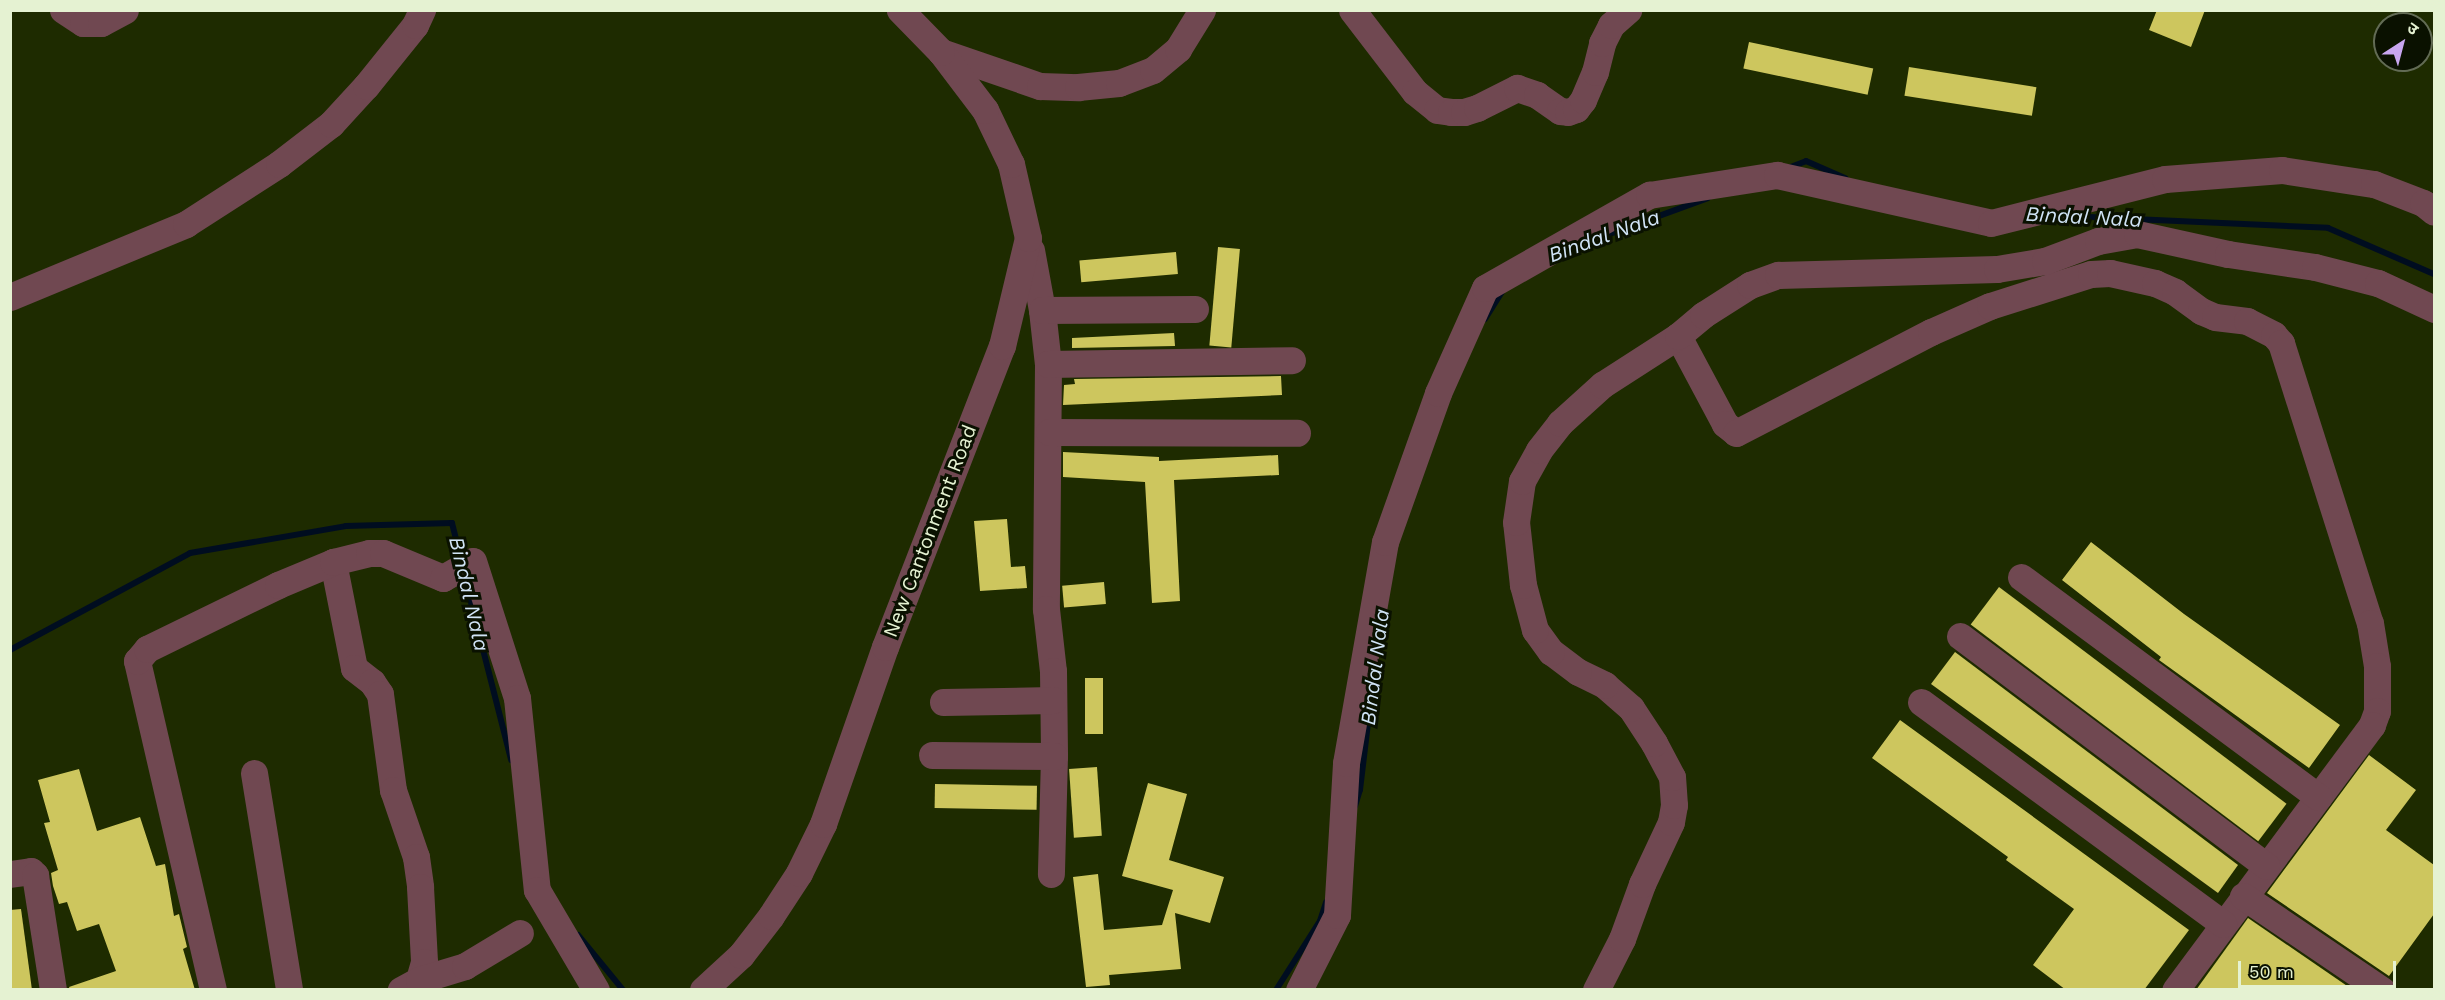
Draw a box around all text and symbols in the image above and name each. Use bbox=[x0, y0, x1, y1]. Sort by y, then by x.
north arrow bbox=[2373, 12, 2433, 72]
text: उ bbox=[2403, 18, 2422, 39]
water label: Bindal Nala bbox=[2025, 201, 2143, 233]
water label: Bindal Nala bbox=[1544, 204, 1664, 268]
street label: New Cantonment Road bbox=[878, 421, 982, 641]
water label: Bindal Nala bbox=[443, 534, 495, 654]
water label: Bindal Nala bbox=[1355, 607, 1395, 727]
scale bar bbox=[2241, 949, 2398, 987]
text: 50 m bbox=[2249, 961, 2294, 982]

